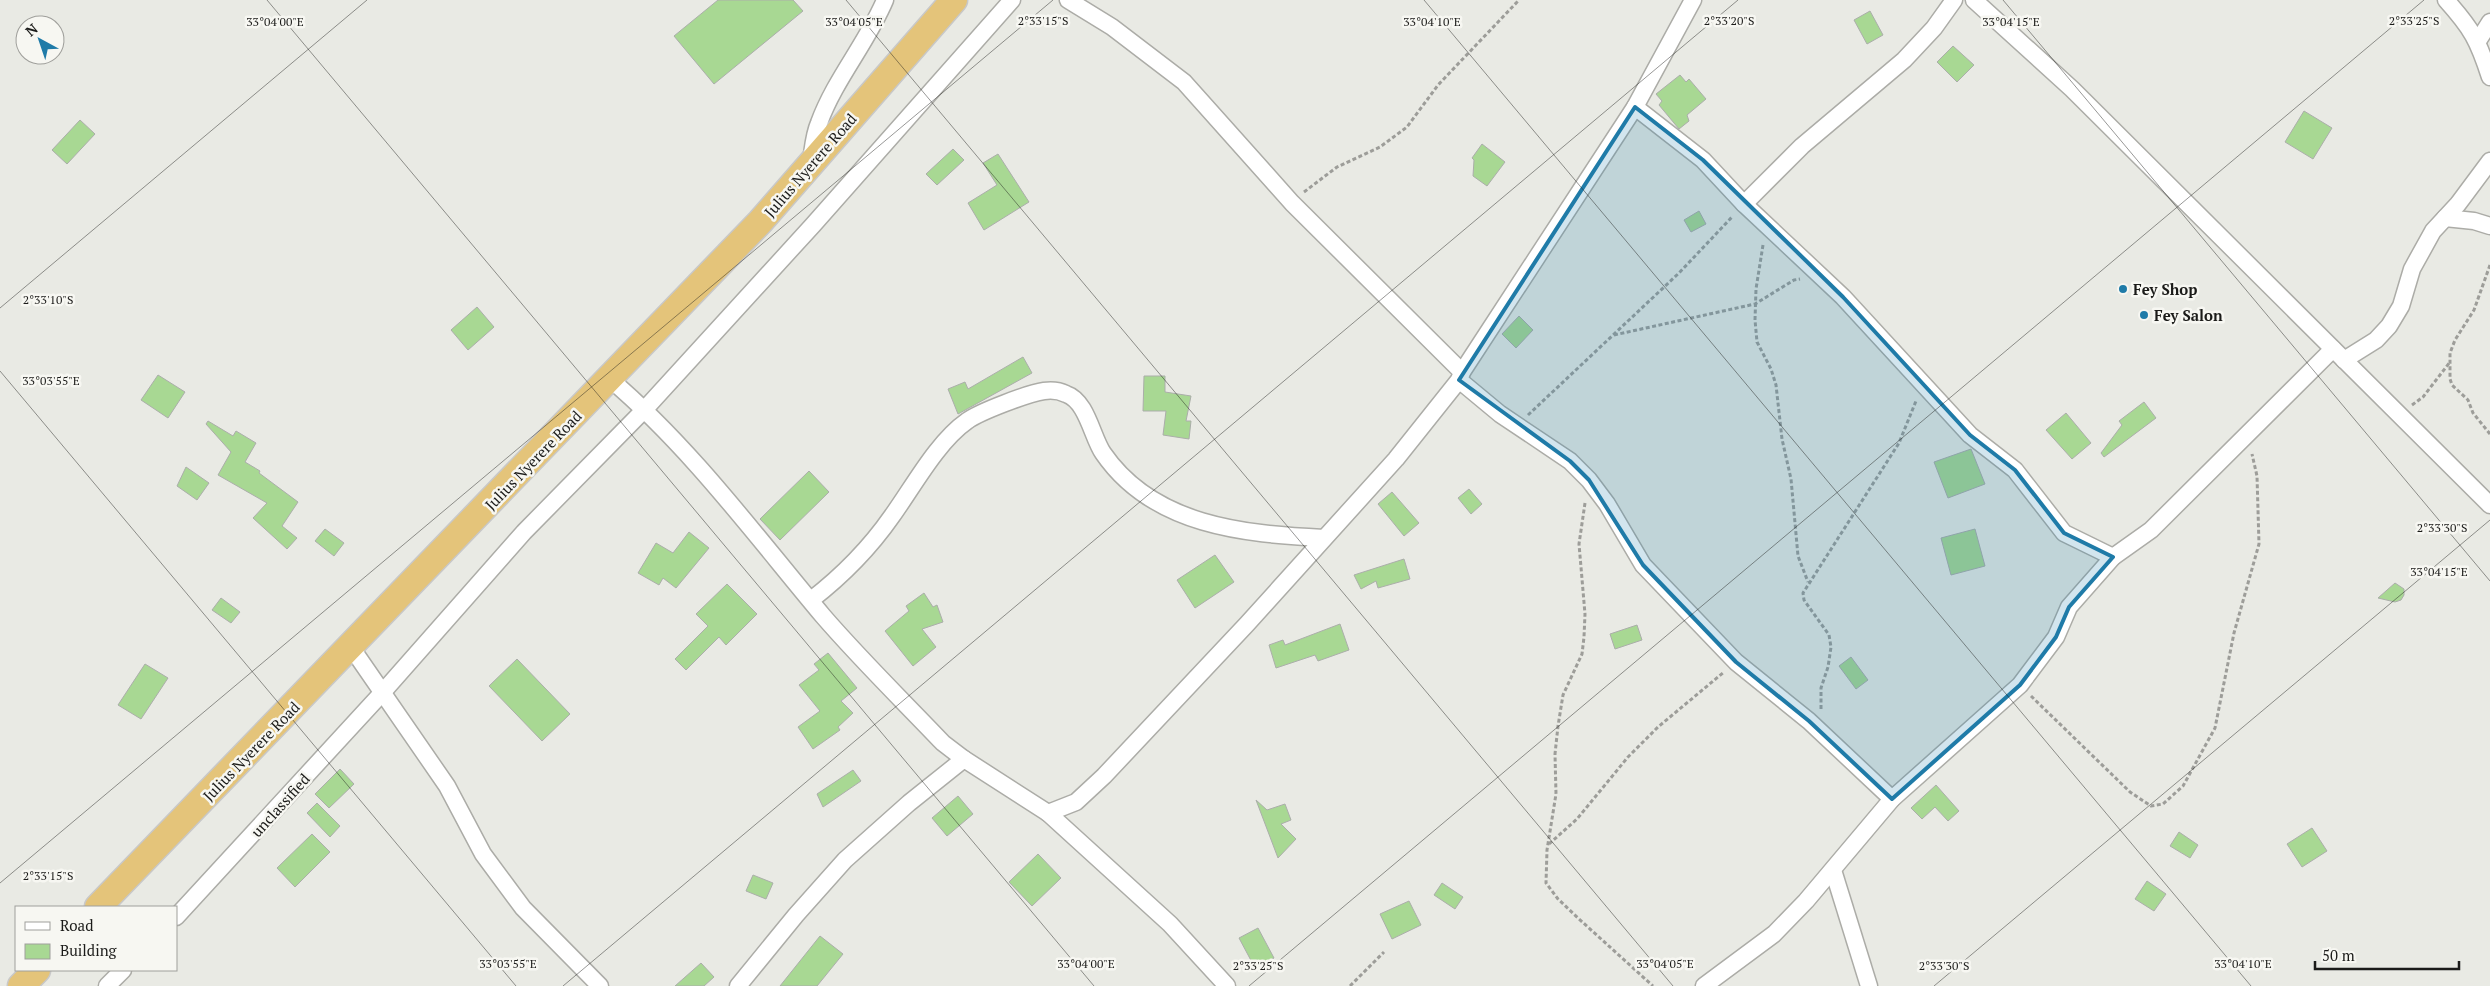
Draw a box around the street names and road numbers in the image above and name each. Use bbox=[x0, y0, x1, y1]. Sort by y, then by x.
street label: Julius Nyerere Road bbox=[759, 109, 861, 221]
street label: Julius Nyerere Road bbox=[480, 406, 586, 514]
street label: Julius Nyerere Road bbox=[198, 697, 304, 805]
street label: unclassified bbox=[246, 769, 314, 841]

